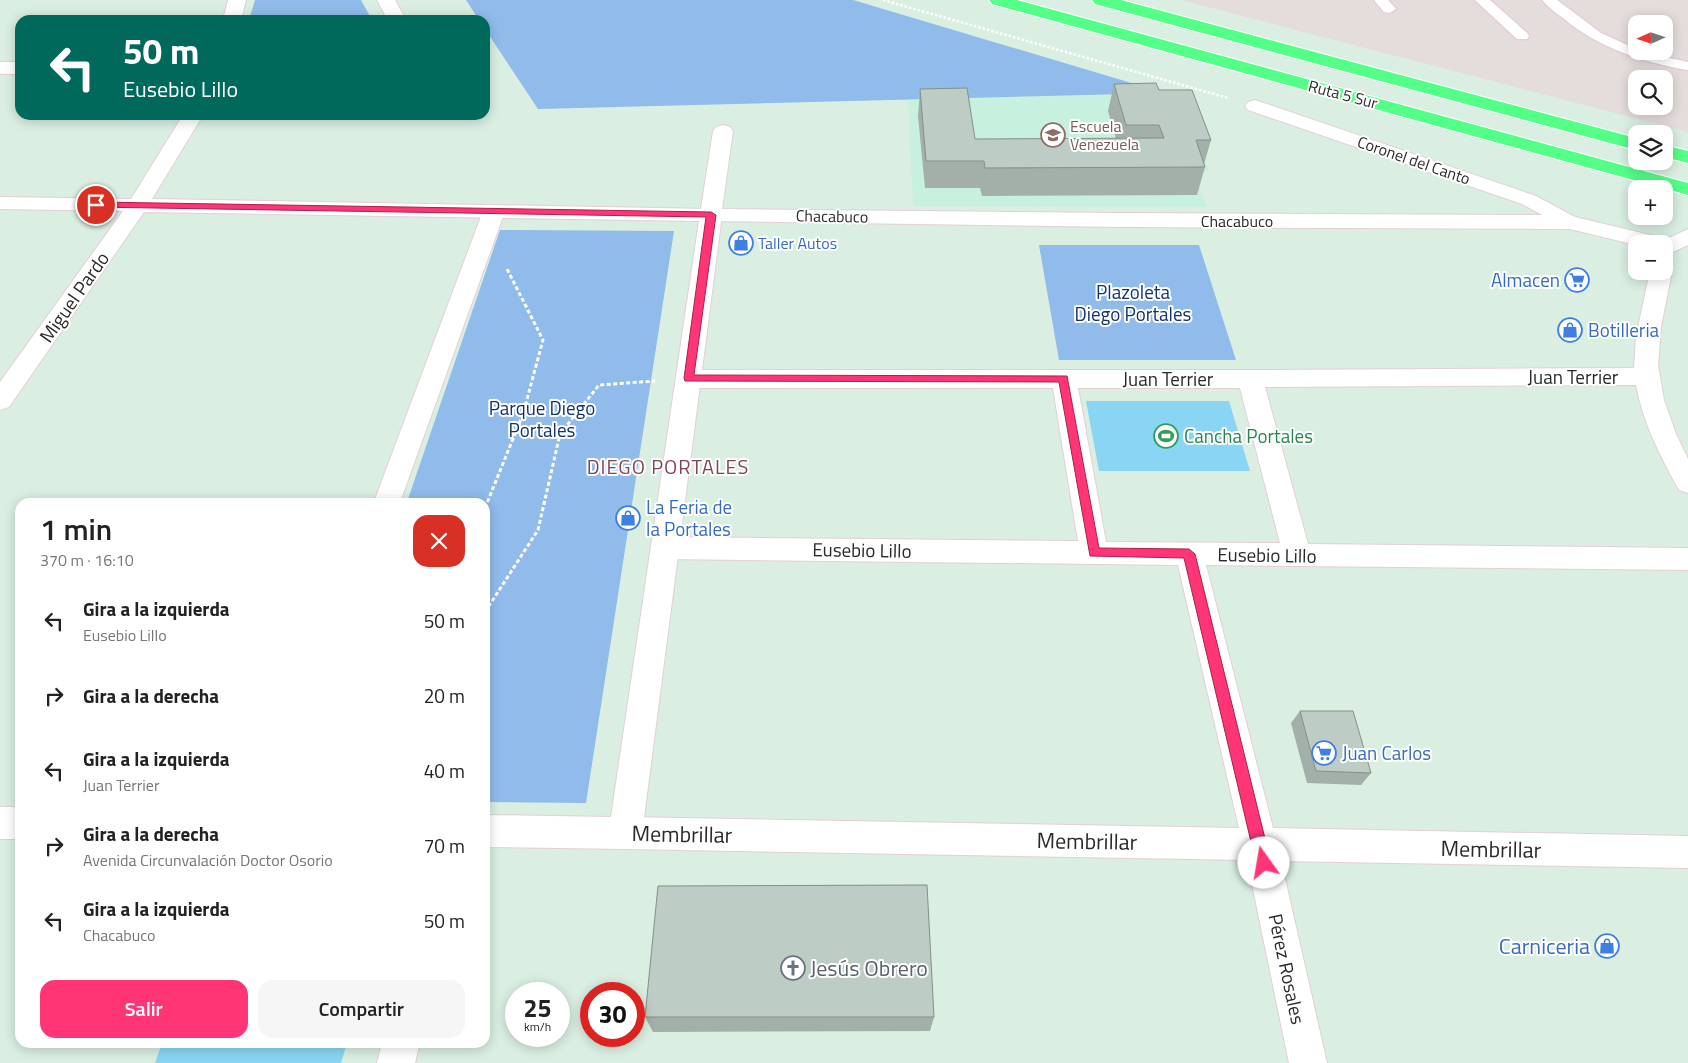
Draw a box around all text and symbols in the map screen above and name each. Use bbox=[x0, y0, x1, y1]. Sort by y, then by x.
north arrow bbox=[1628, 15, 1672, 60]
map controls bbox=[1628, 15, 1673, 280]
text: 50 m bbox=[123, 24, 199, 78]
icon: left bbox=[40, 35, 105, 100]
button: search bbox=[1628, 70, 1673, 115]
text: Eusebio Lillo bbox=[123, 72, 238, 106]
street label: Ruta 5 Sur bbox=[1306, 73, 1381, 115]
place label: Escuela Venezuela bbox=[1070, 114, 1139, 156]
school or university icon: Escuela Venezuela bbox=[1040, 122, 1066, 148]
button: layers bbox=[1628, 125, 1673, 170]
street label: Coronel del Canto bbox=[1354, 129, 1474, 191]
button: + bbox=[1628, 180, 1673, 225]
pin bbox=[75, 184, 117, 226]
icon: arrive bbox=[82, 191, 110, 219]
street label: Chacabuco bbox=[796, 203, 868, 229]
street label: Chacabuco bbox=[1201, 209, 1273, 233]
shop icon: Taller Autos bbox=[728, 230, 754, 256]
place label: Taller Autos bbox=[758, 231, 837, 255]
button: − bbox=[1628, 235, 1673, 280]
street label: Miguel Pardo bbox=[32, 245, 116, 348]
place label: Almacen bbox=[1491, 265, 1560, 294]
supermarket icon: Almacen bbox=[1564, 267, 1590, 293]
park label: Plazoleta Diego Portales bbox=[1075, 277, 1192, 328]
place label: Botilleria bbox=[1588, 315, 1660, 344]
shop icon: Botilleria bbox=[1557, 317, 1583, 343]
street label: Juan Terrier bbox=[1528, 362, 1619, 391]
street label: Juan Terrier bbox=[1123, 364, 1214, 393]
park label: Parque Diego Portales bbox=[489, 393, 595, 444]
place label: Cancha Portales bbox=[1184, 421, 1313, 450]
sports icon: Cancha Portales bbox=[1153, 423, 1179, 449]
district label: DIEGO PORTALES bbox=[587, 451, 749, 482]
place label: La Feria de la Portales bbox=[646, 492, 732, 543]
shop icon: La Feria de la Portales bbox=[615, 505, 641, 531]
text: 1 min bbox=[40, 506, 112, 552]
button: close bbox=[413, 515, 465, 567]
street label: Eusebio Lillo bbox=[812, 534, 912, 565]
street label: Eusebio Lillo bbox=[1217, 539, 1317, 570]
text: 370 m · 16:10 bbox=[40, 548, 134, 572]
text: Gira a la izquierda bbox=[83, 594, 230, 623]
text: 50 m bbox=[424, 606, 465, 635]
icon: left bbox=[40, 607, 68, 635]
text: Eusebio Lillo bbox=[83, 623, 167, 647]
text: Gira a la derecha bbox=[83, 681, 219, 710]
text: 20 m bbox=[424, 681, 465, 710]
icon: right bbox=[40, 682, 68, 710]
place label: Juan Carlos bbox=[1342, 738, 1431, 767]
supermarket icon: Juan Carlos bbox=[1311, 740, 1337, 766]
text: Gira a la izquierda bbox=[83, 744, 230, 773]
text: 40 m bbox=[424, 756, 465, 785]
icon: left bbox=[40, 757, 68, 785]
text: Juan Terrier bbox=[83, 773, 159, 797]
street label: Membrillar bbox=[631, 816, 733, 852]
text: Gira a la derecha bbox=[83, 819, 219, 848]
street label: Membrillar bbox=[1036, 823, 1138, 859]
text: 70 m bbox=[424, 831, 465, 860]
street label: Membrillar bbox=[1440, 831, 1542, 867]
icon: right bbox=[40, 832, 68, 860]
position arrow bbox=[1237, 836, 1289, 888]
text: Avenida Circunvalación Doctor Osorio bbox=[83, 848, 333, 872]
text: Gira a la izquierda bbox=[83, 894, 230, 923]
text: 50 m bbox=[424, 906, 465, 935]
icon: left bbox=[40, 907, 68, 935]
street label: Pérez Rosales bbox=[1262, 911, 1313, 1027]
text: Chacabuco bbox=[83, 923, 156, 947]
place label: Carniceria bbox=[1499, 929, 1590, 963]
shop icon: Carniceria bbox=[1594, 933, 1620, 959]
place label: Jesús Obrero bbox=[810, 951, 928, 985]
church icon: Jesús Obrero bbox=[780, 955, 806, 981]
button: Salir bbox=[40, 980, 248, 1038]
button: Compartir bbox=[258, 980, 465, 1038]
speed limit sign: 30 bbox=[580, 982, 645, 1047]
text: 25 bbox=[523, 989, 552, 1027]
text: km/h bbox=[524, 1017, 551, 1036]

